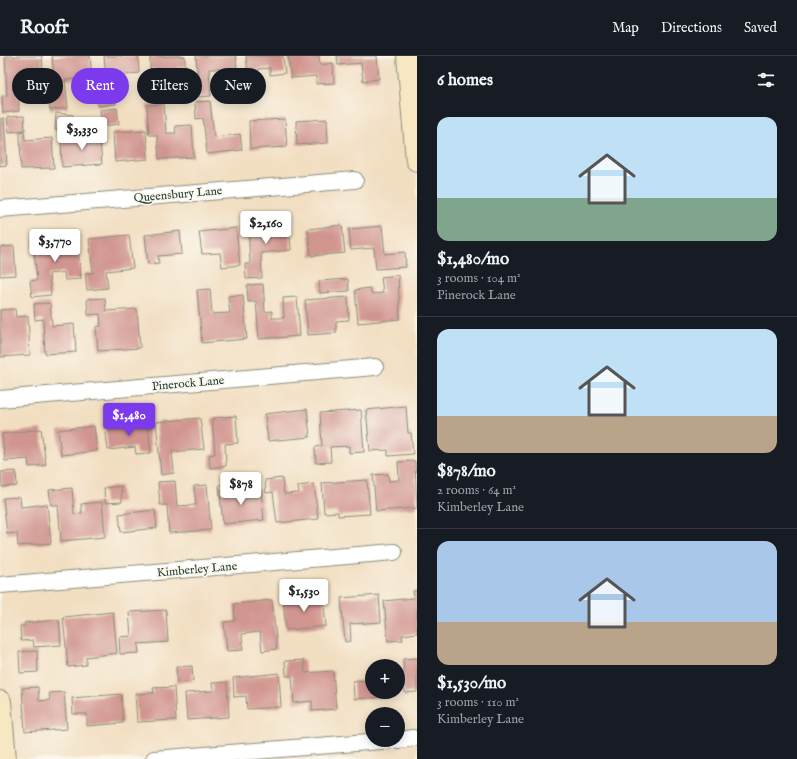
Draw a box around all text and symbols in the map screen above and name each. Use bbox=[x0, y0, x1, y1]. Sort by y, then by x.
text: Roofr bbox=[20, 16, 69, 40]
text: Map bbox=[612, 19, 639, 37]
text: Directions bbox=[661, 19, 722, 37]
text: Saved bbox=[744, 19, 777, 37]
chip: Buy bbox=[12, 68, 63, 104]
chip: Rent bbox=[71, 68, 129, 104]
chip: Filters bbox=[137, 68, 202, 104]
chip: New bbox=[210, 68, 266, 104]
icon: filters bbox=[755, 69, 777, 91]
text: 6 homes bbox=[437, 70, 493, 91]
pin: $3,330 bbox=[49, 117, 115, 151]
text: $3,330 bbox=[66, 121, 98, 138]
icon: home bbox=[571, 143, 643, 215]
street label: Queensbury Lane bbox=[133, 183, 223, 206]
pin: $2,160 bbox=[233, 211, 299, 245]
text: $2,160 bbox=[249, 215, 283, 232]
pin: $3,770 bbox=[22, 229, 88, 263]
text: $3,770 bbox=[38, 233, 72, 250]
text: $1,480/mo bbox=[437, 249, 509, 270]
text: 3 rooms · 104 m² bbox=[437, 270, 521, 287]
text: Pinerock Lane bbox=[437, 287, 516, 304]
icon: home bbox=[571, 355, 643, 427]
street label: Pinerock Lane bbox=[151, 373, 225, 394]
pin: $1,480 bbox=[96, 403, 162, 437]
text: $1,480 bbox=[112, 407, 146, 424]
text: $878/mo bbox=[437, 461, 496, 482]
pin: $878 bbox=[217, 472, 265, 506]
text: $878 bbox=[229, 476, 253, 493]
text: 2 rooms · 64 m² bbox=[437, 482, 516, 499]
text: Kimberley Lane bbox=[437, 499, 524, 516]
street label: Kimberley Lane bbox=[156, 558, 238, 580]
icon: home bbox=[571, 567, 643, 639]
pin: $1,530 bbox=[271, 579, 337, 613]
text: $1,530 bbox=[288, 583, 320, 600]
map controls bbox=[365, 659, 405, 747]
button: + bbox=[365, 659, 405, 699]
text: $1,530/mo bbox=[437, 673, 506, 694]
text: 3 rooms · 110 m² bbox=[437, 694, 519, 711]
button: − bbox=[365, 707, 405, 747]
text: Kimberley Lane bbox=[437, 711, 524, 728]

